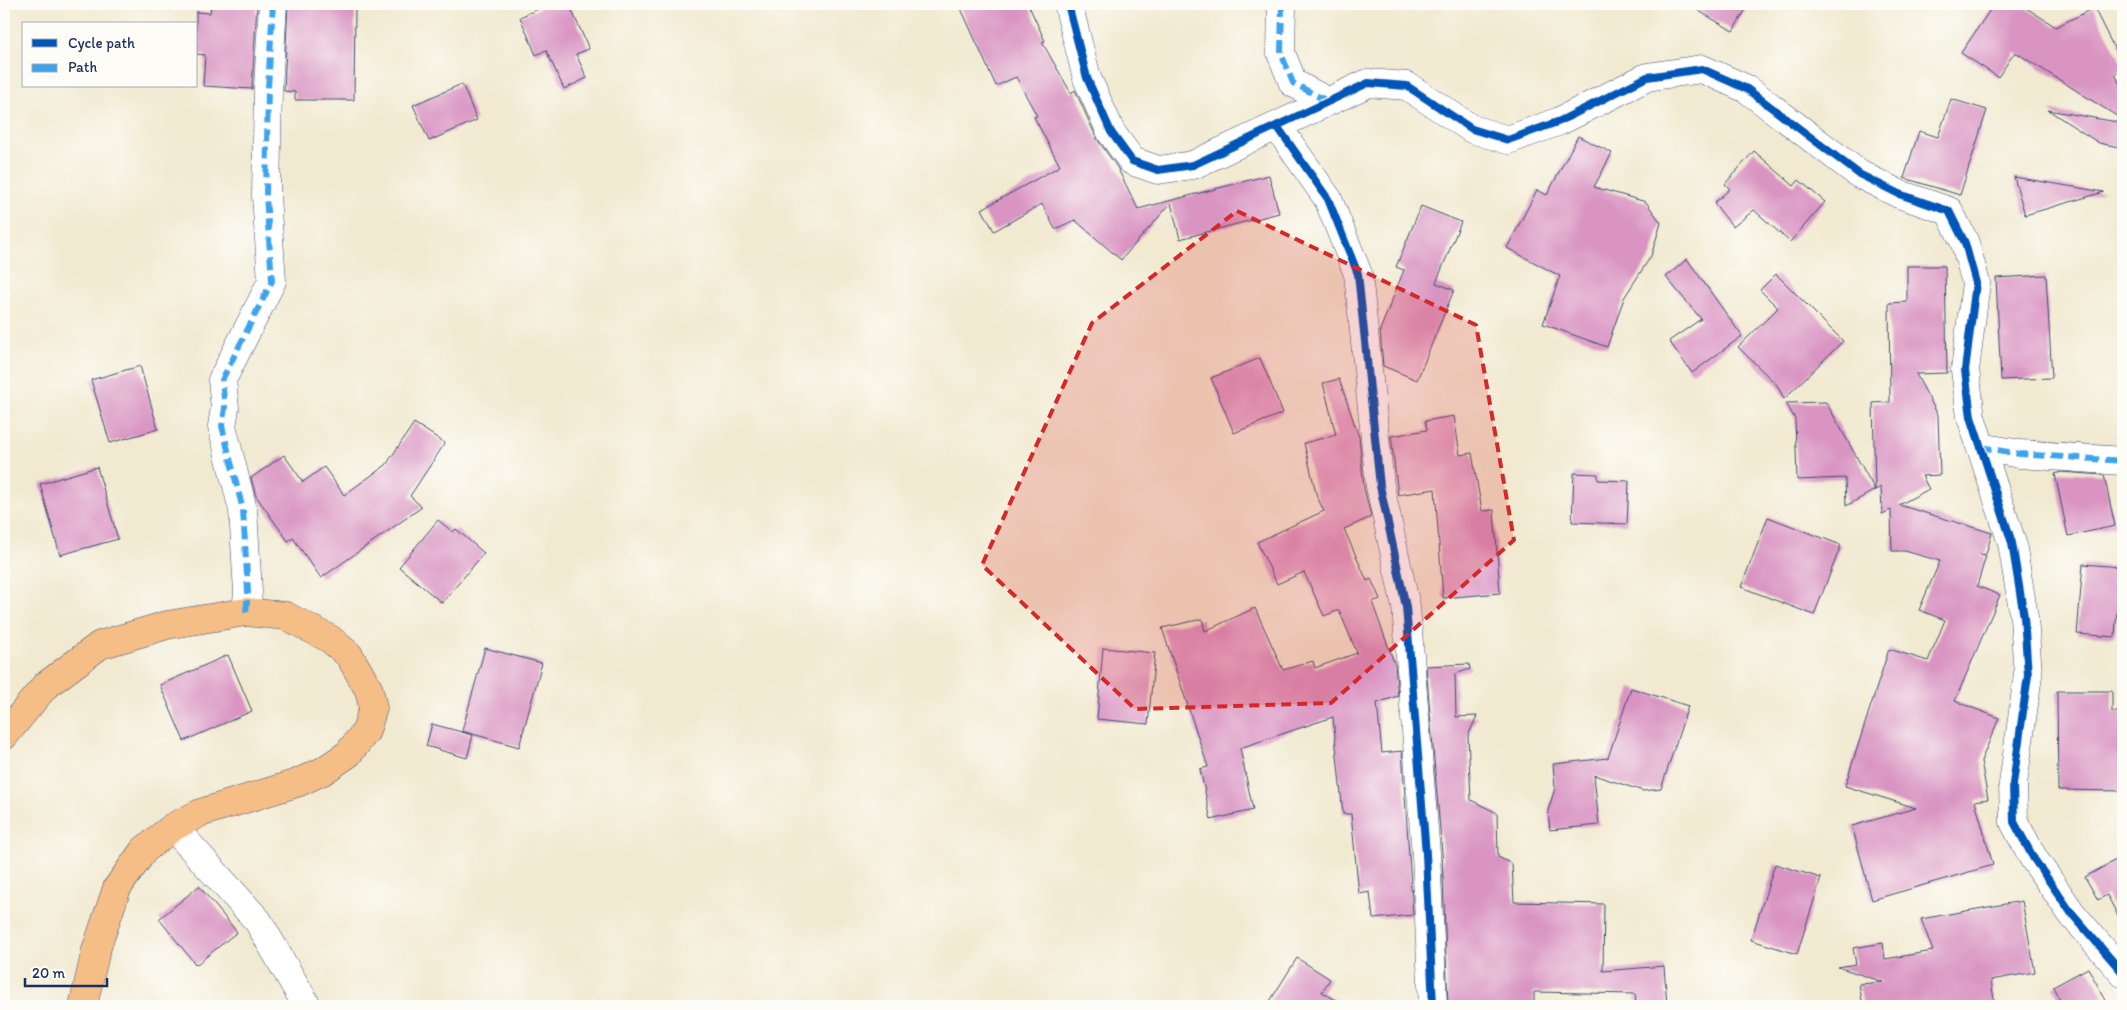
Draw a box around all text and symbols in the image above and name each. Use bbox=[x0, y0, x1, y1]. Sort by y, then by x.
legend bbox=[22, 22, 198, 88]
text: Cycle path bbox=[68, 34, 135, 52]
text: Path bbox=[68, 58, 97, 76]
scale bar bbox=[25, 955, 108, 987]
text: 20 m bbox=[32, 964, 66, 982]

